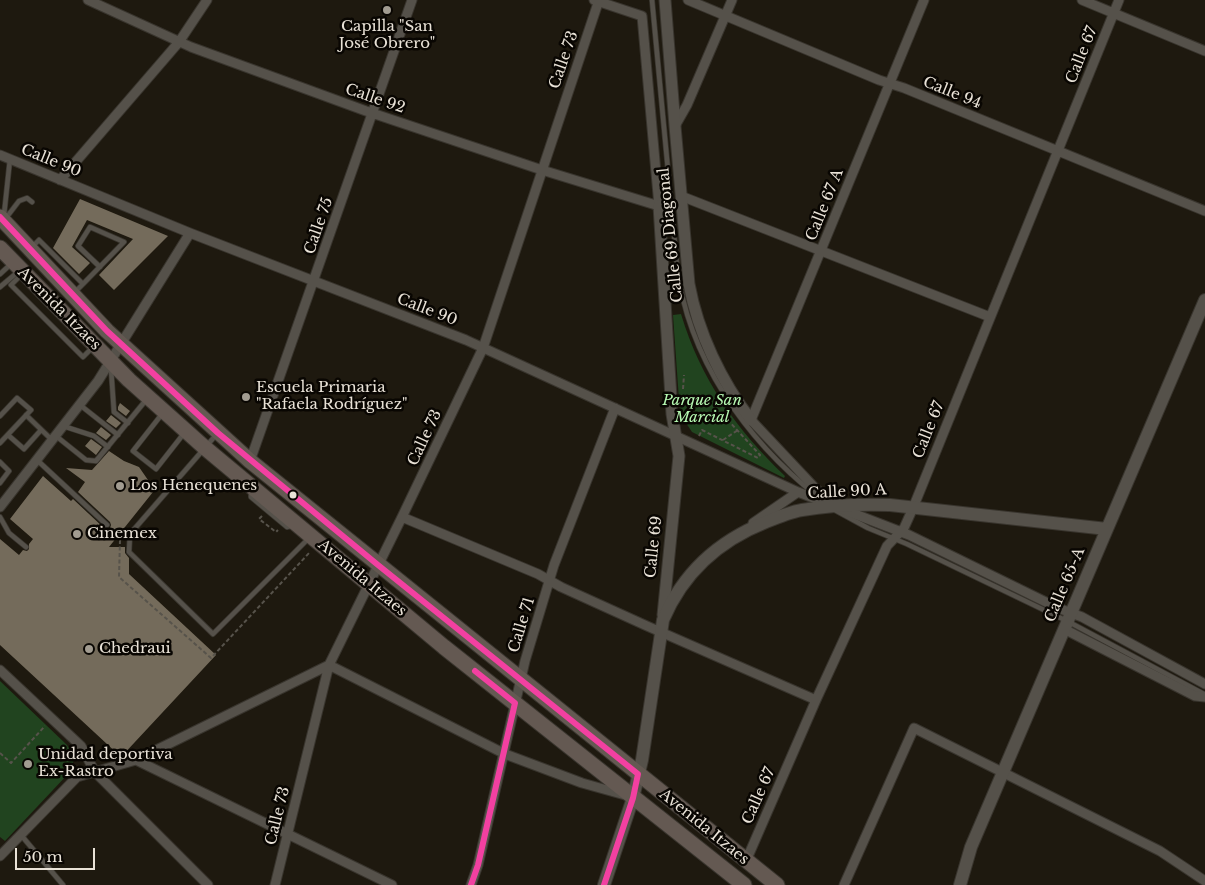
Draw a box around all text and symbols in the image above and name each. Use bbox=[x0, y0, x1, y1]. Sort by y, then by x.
marker: Capilla "San José Obrero" bbox=[381, 4, 393, 16]
place label: Capilla "San José Obrero" bbox=[339, 18, 435, 53]
street label: Calle 67 bbox=[1062, 24, 1102, 86]
street label: Calle 73 bbox=[546, 29, 582, 91]
street label: Calle 94 bbox=[920, 73, 984, 113]
street label: Calle 92 bbox=[343, 80, 407, 118]
street label: Calle 90 bbox=[18, 141, 84, 181]
street label: Calle 67 A bbox=[802, 166, 848, 244]
street label: Calle 69 Diagonal bbox=[655, 167, 687, 303]
street label: Calle 75 bbox=[301, 195, 337, 257]
street label: Avenida Itzaes bbox=[14, 264, 104, 354]
street label: Calle 90 bbox=[394, 290, 460, 330]
place label: Escuela Primaria "Rafaela Rodríguez" bbox=[256, 379, 408, 414]
marker: Escuela Primaria "Rafaela Rodríguez" bbox=[240, 391, 252, 403]
park label: Parque San Marcial bbox=[662, 392, 742, 427]
street label: Calle 67 bbox=[909, 399, 949, 461]
street label: Calle 73 bbox=[404, 407, 446, 469]
place label: Los Henequenes bbox=[130, 477, 257, 495]
marker: Los Henequenes bbox=[114, 480, 126, 492]
street label: Calle 90 A bbox=[807, 481, 887, 503]
unlabelled marker bbox=[288, 490, 298, 500]
street label: Calle 69 bbox=[642, 515, 666, 579]
place label: Cinemex bbox=[87, 525, 157, 543]
marker: Cinemex bbox=[71, 528, 83, 540]
street label: Avenida Itzaes bbox=[314, 536, 410, 620]
street label: Calle 65-A bbox=[1041, 545, 1089, 625]
street label: Calle 71 bbox=[505, 595, 539, 655]
place label: Chedraui bbox=[99, 640, 171, 658]
marker: Chedraui bbox=[83, 643, 95, 655]
place label: Unidad deportiva Ex-Rastro bbox=[38, 746, 173, 781]
marker: Unidad deportiva Ex-Rastro bbox=[22, 758, 34, 770]
street label: Calle 67 bbox=[739, 765, 779, 827]
street label: Calle 73 bbox=[262, 785, 294, 847]
street label: Avenida Itzaes bbox=[656, 785, 752, 869]
scale bar bbox=[18, 838, 98, 870]
text: 50 m bbox=[23, 847, 63, 866]

